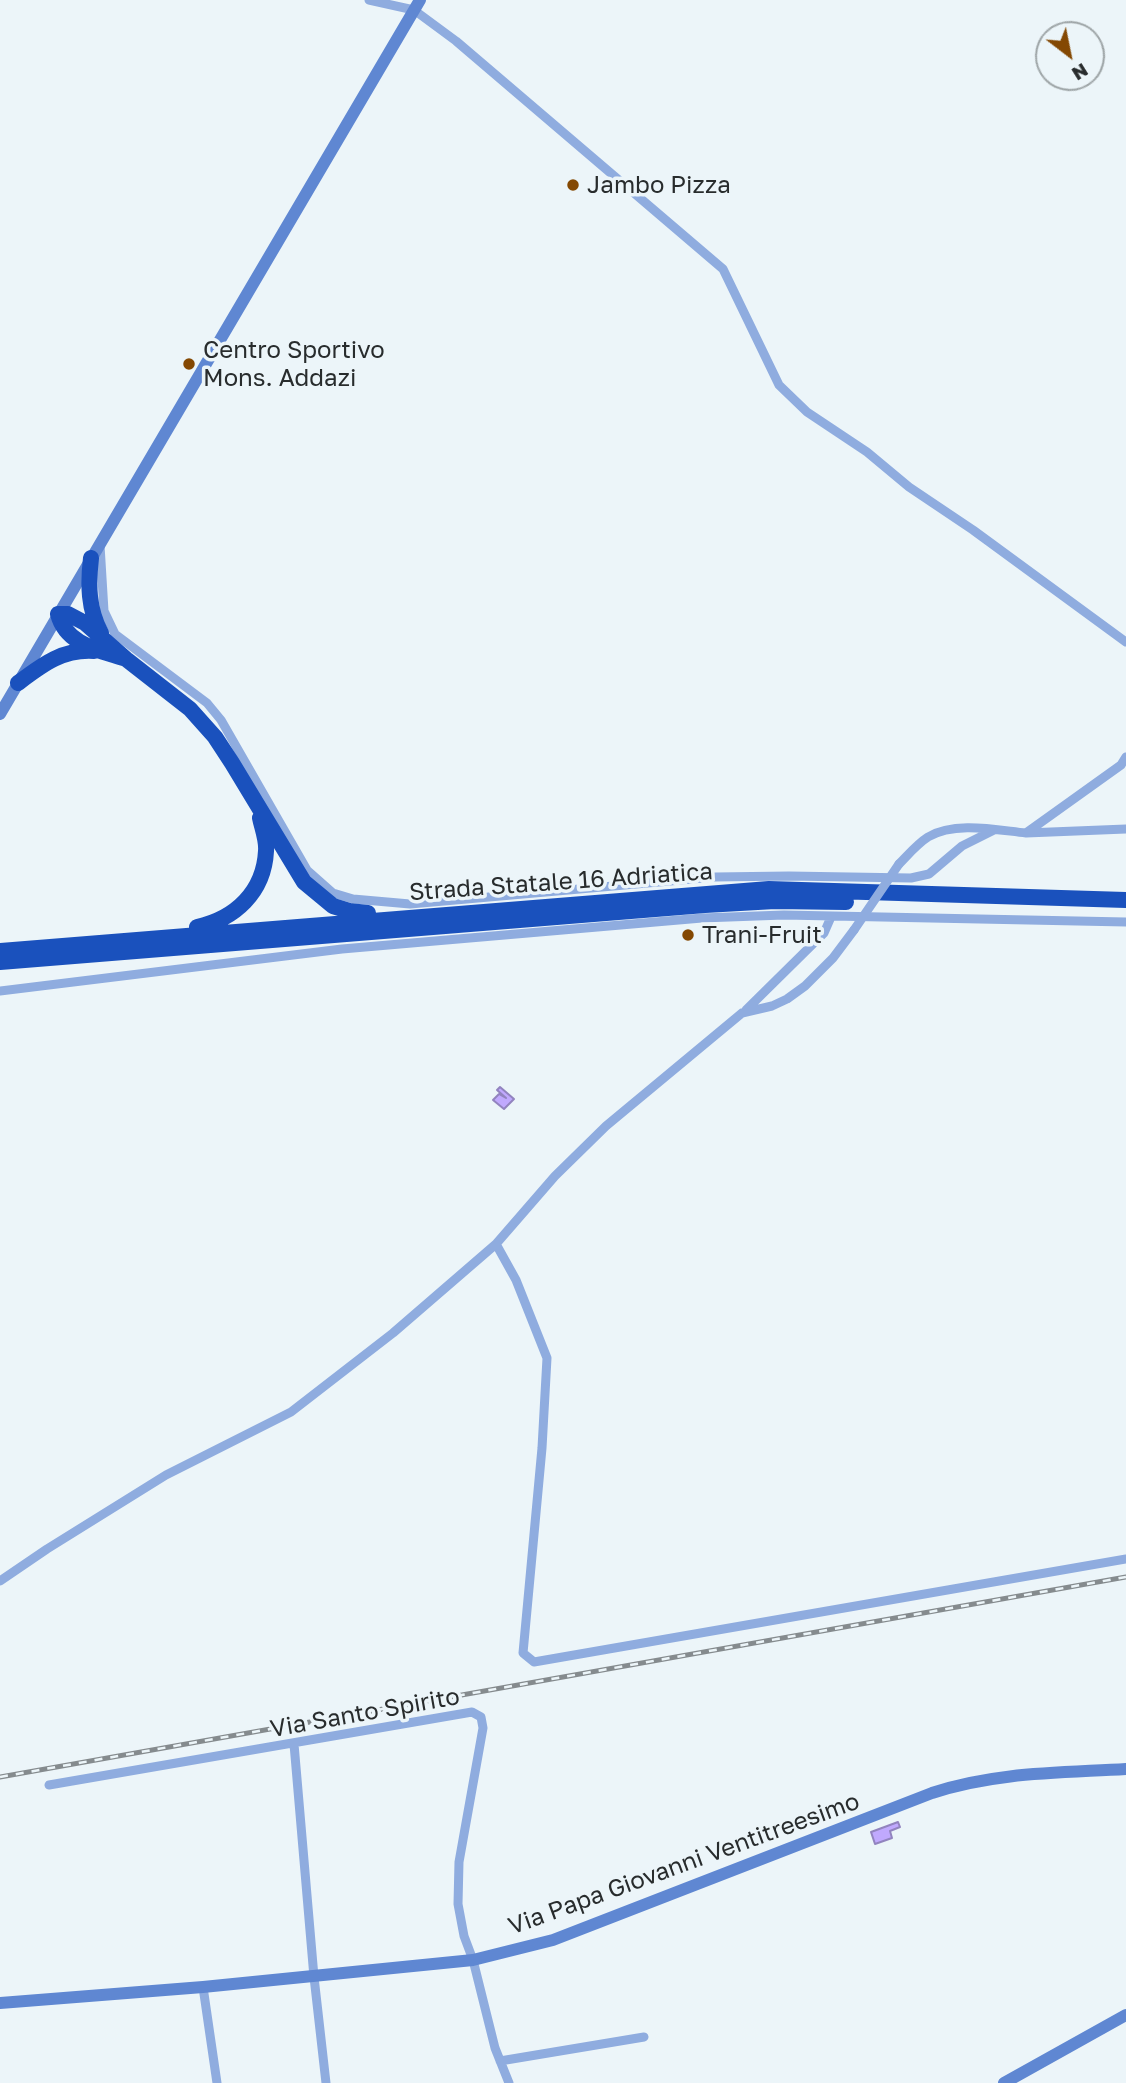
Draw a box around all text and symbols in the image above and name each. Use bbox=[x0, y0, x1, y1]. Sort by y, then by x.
north arrow bbox=[1035, 21, 1105, 91]
text: N bbox=[1068, 59, 1093, 86]
place label: Jambo Pizza bbox=[587, 171, 731, 199]
marker: Jambo Pizza bbox=[565, 177, 581, 193]
place label: Centro Sportivo Mons. Addazi bbox=[203, 336, 385, 392]
marker: Centro Sportivo Mons. Addazi bbox=[181, 356, 197, 372]
street label: Strada Statale 16 Adriatica bbox=[408, 857, 714, 907]
place label: Trani-Fruit bbox=[702, 921, 822, 949]
marker: Trani-Fruit bbox=[680, 927, 696, 943]
street label: Via Santo Spirito bbox=[268, 1682, 462, 1744]
street label: Via Papa Giovanni Ventitreesimo bbox=[505, 1787, 863, 1941]

